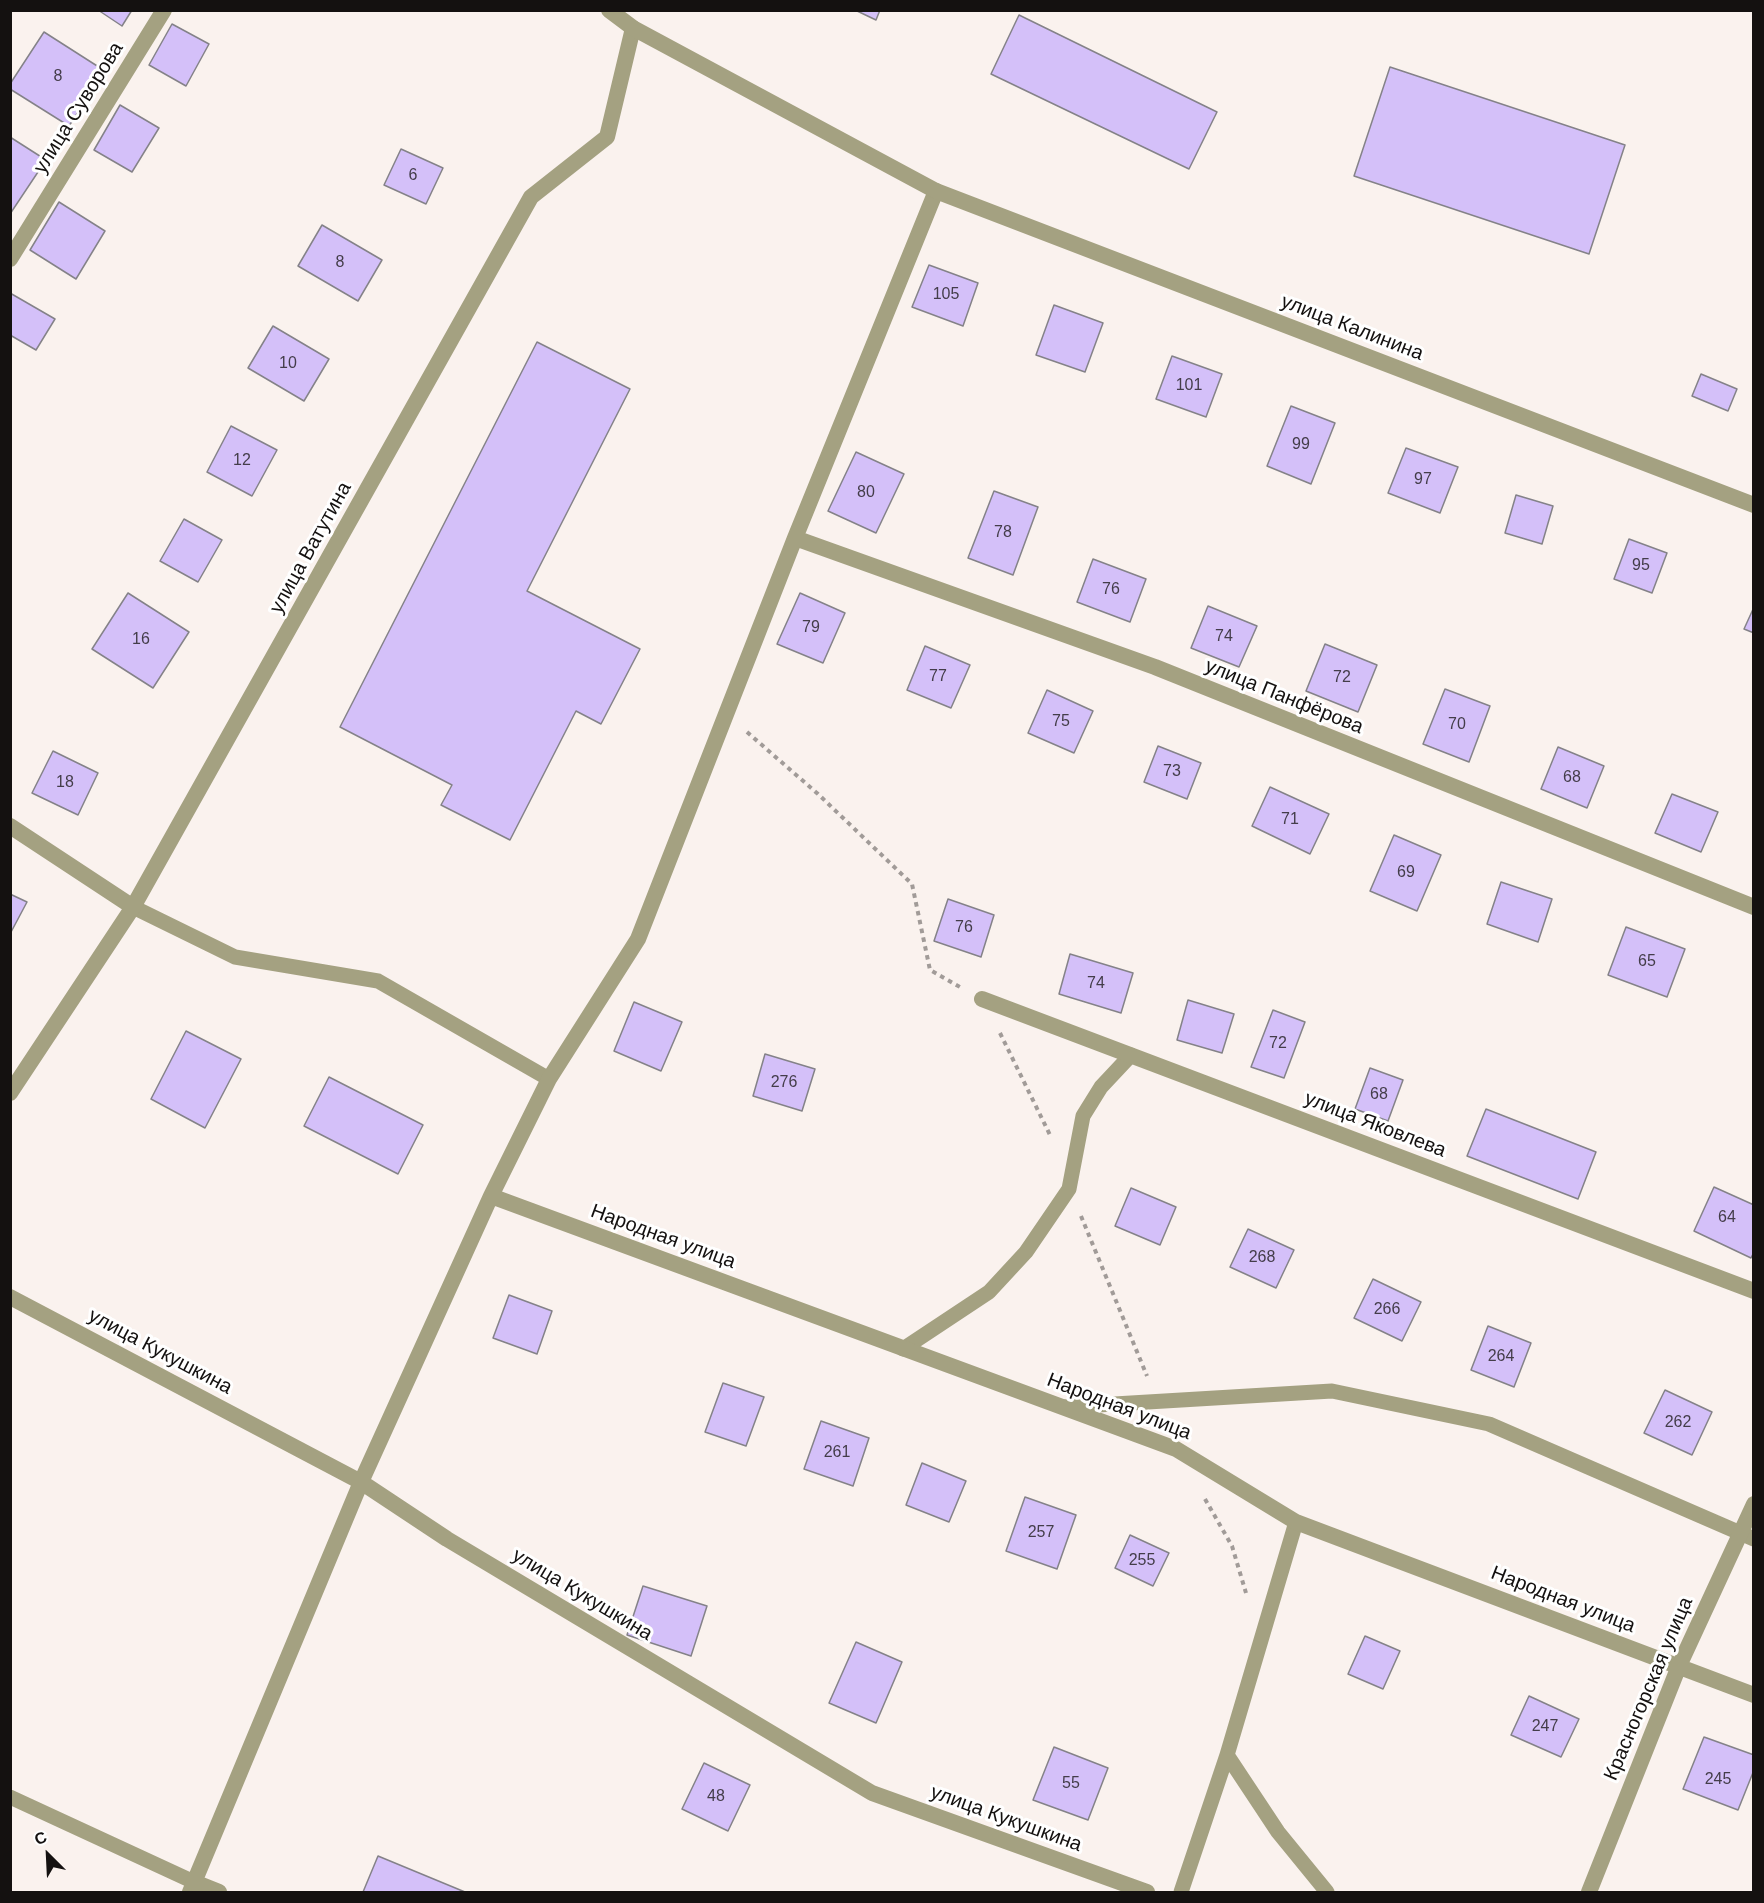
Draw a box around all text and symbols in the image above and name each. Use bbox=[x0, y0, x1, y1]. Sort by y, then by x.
street label: улица Суворова bbox=[29, 38, 129, 178]
house number: 8 bbox=[54, 67, 62, 87]
house number: 6 bbox=[409, 166, 417, 186]
house number: 8 bbox=[336, 253, 344, 273]
house number: 105 bbox=[933, 285, 959, 305]
street label: улица Калинина bbox=[1277, 290, 1427, 366]
house number: 10 bbox=[279, 354, 297, 374]
house number: 101 bbox=[1176, 376, 1202, 396]
house number: 99 bbox=[1292, 435, 1310, 455]
house number: 12 bbox=[233, 451, 251, 471]
house number: 97 bbox=[1414, 470, 1432, 490]
street label: улица Ватутина bbox=[265, 478, 357, 618]
house number: 80 bbox=[857, 483, 875, 503]
house number: 78 bbox=[994, 523, 1012, 543]
house number: 95 bbox=[1632, 556, 1650, 576]
house number: 76 bbox=[1102, 580, 1120, 600]
house number: 79 bbox=[802, 618, 820, 638]
house number: 74 bbox=[1215, 627, 1233, 647]
house number: 16 bbox=[132, 630, 150, 650]
street label: улица Панфёрова bbox=[1201, 654, 1367, 740]
house number: 77 bbox=[929, 667, 947, 687]
house number: 72 bbox=[1333, 668, 1351, 688]
house number: 75 bbox=[1052, 712, 1070, 732]
house number: 70 bbox=[1448, 715, 1466, 735]
house number: 73 bbox=[1163, 762, 1181, 782]
house number: 68 bbox=[1563, 768, 1581, 788]
house number: 18 bbox=[56, 773, 74, 793]
house number: 71 bbox=[1281, 810, 1299, 830]
house number: 69 bbox=[1397, 863, 1415, 883]
house number: 76 bbox=[955, 918, 973, 938]
house number: 65 bbox=[1638, 952, 1656, 972]
house number: 74 bbox=[1087, 974, 1105, 994]
house number: 72 bbox=[1269, 1034, 1287, 1054]
house number: 276 bbox=[771, 1073, 797, 1093]
house number: 68 bbox=[1370, 1085, 1388, 1105]
street label: улица Яковлева bbox=[1301, 1087, 1449, 1163]
street label: Народная улица bbox=[587, 1200, 739, 1274]
house number: 64 bbox=[1718, 1208, 1736, 1228]
house number: 268 bbox=[1249, 1248, 1275, 1268]
house number: 266 bbox=[1374, 1300, 1400, 1320]
street label: улица Кукушкина bbox=[84, 1304, 236, 1400]
house number: 264 bbox=[1488, 1347, 1514, 1367]
street label: Народная улица bbox=[1043, 1368, 1195, 1446]
house number: 262 bbox=[1665, 1413, 1691, 1433]
house number: 261 bbox=[824, 1443, 850, 1463]
house number: 257 bbox=[1028, 1523, 1054, 1543]
street label: улица Кукушкина bbox=[508, 1544, 656, 1646]
house number: 255 bbox=[1129, 1551, 1155, 1571]
street label: Народная улица bbox=[1487, 1561, 1639, 1639]
street label: Красногорская улица bbox=[1599, 1594, 1699, 1784]
house number: 247 bbox=[1532, 1717, 1558, 1737]
house number: 245 bbox=[1705, 1770, 1731, 1790]
house number: 55 bbox=[1062, 1774, 1080, 1794]
street label: улица Кукушкина bbox=[927, 1780, 1085, 1858]
house number: 48 bbox=[707, 1787, 725, 1807]
north arrow bbox=[18, 1825, 78, 1885]
text: С bbox=[32, 1828, 49, 1848]

